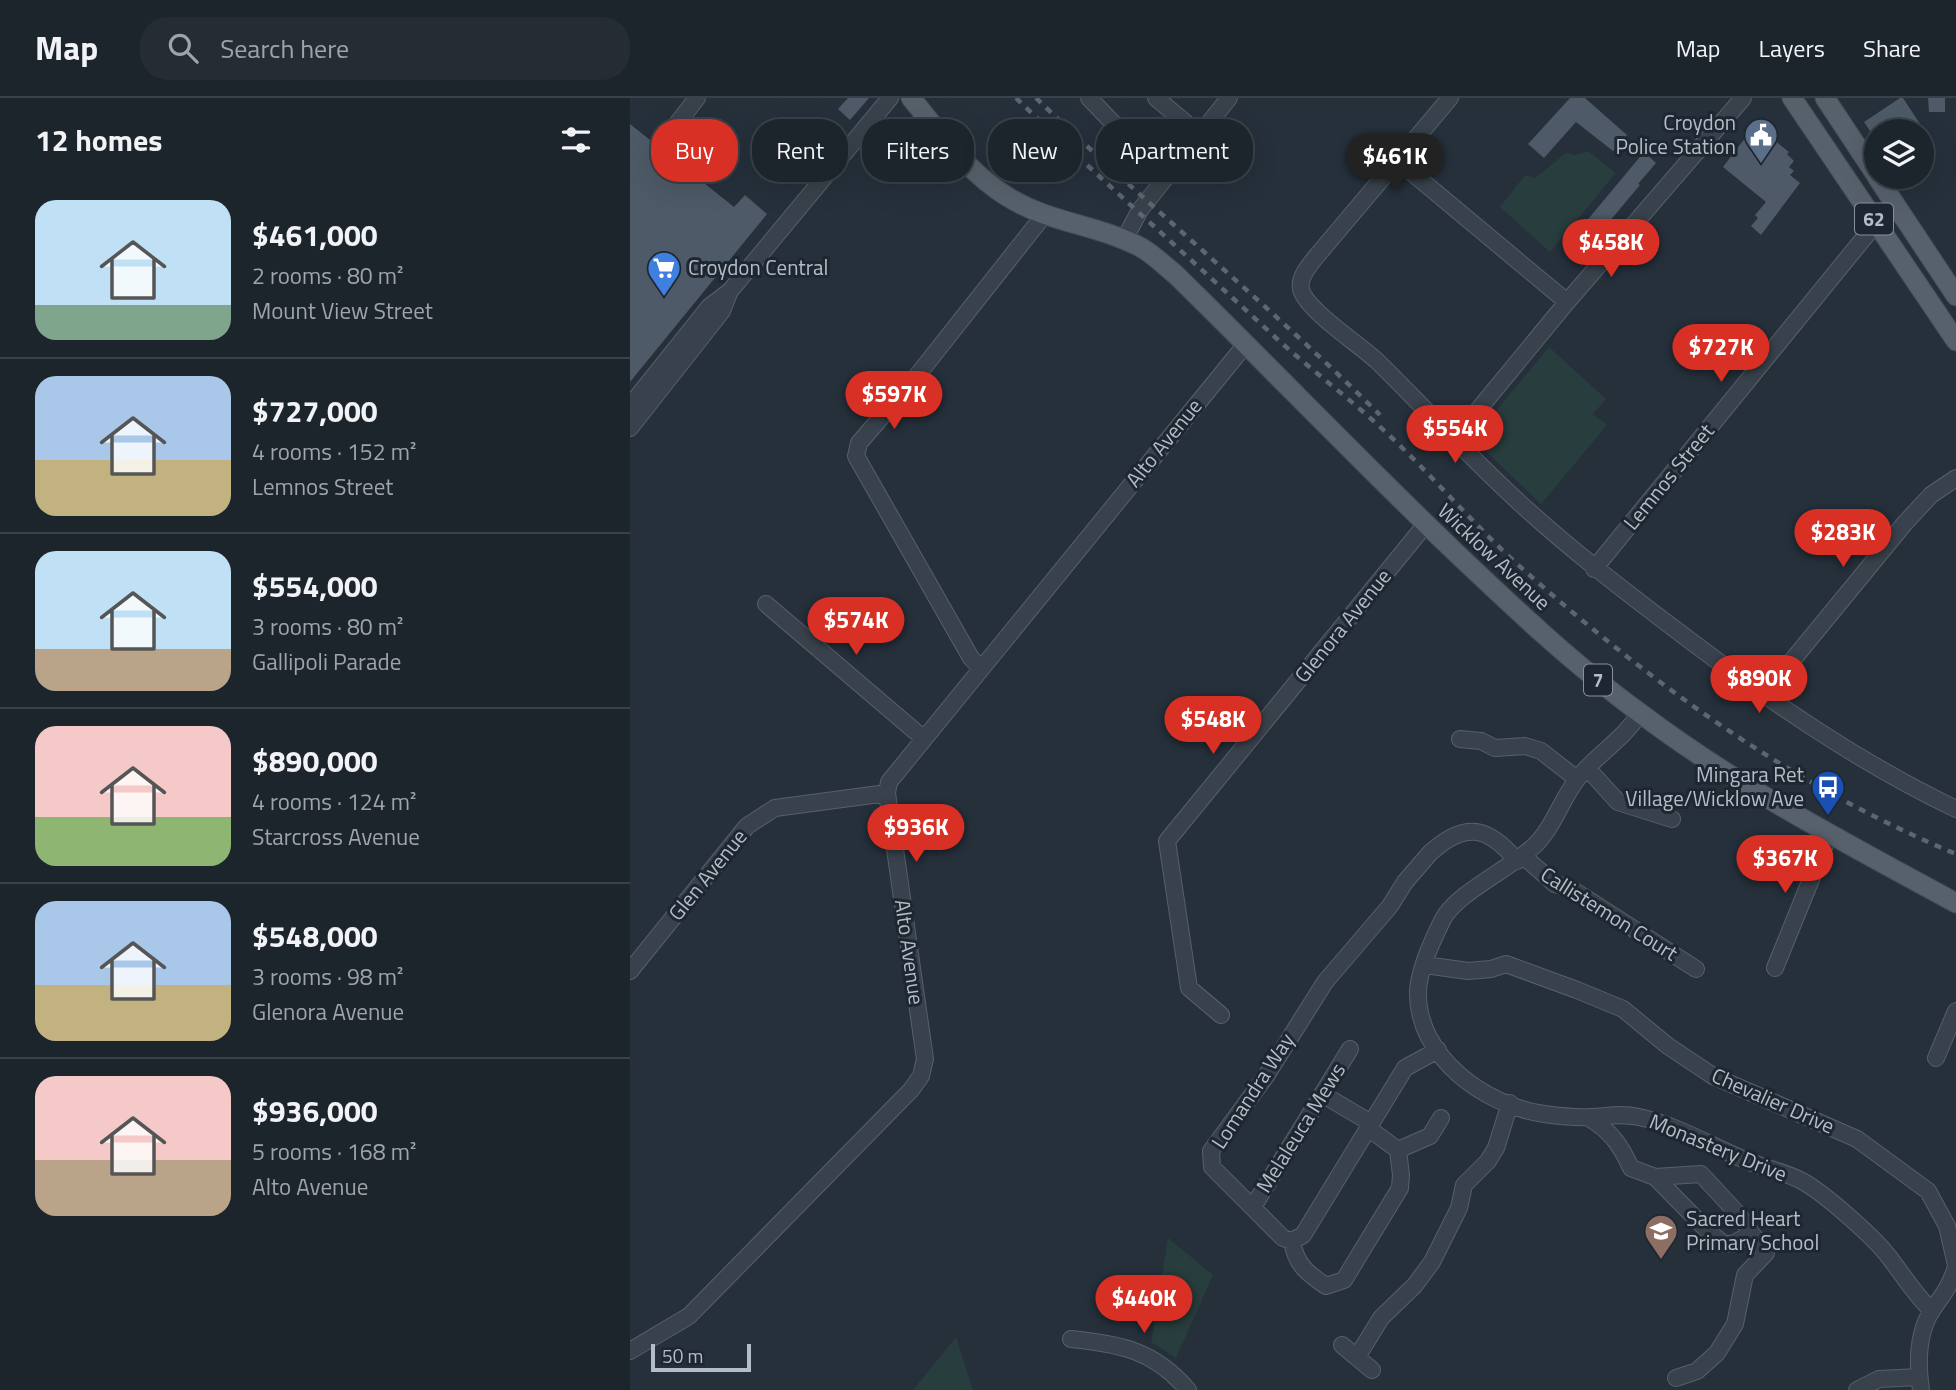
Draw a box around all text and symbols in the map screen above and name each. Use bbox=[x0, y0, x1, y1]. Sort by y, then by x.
search box bbox=[140, 17, 630, 80]
text: Map bbox=[35, 23, 98, 73]
icon: search bbox=[164, 29, 202, 67]
text: Search here bbox=[220, 29, 349, 68]
text: Map bbox=[1676, 30, 1721, 66]
text: Layers bbox=[1759, 30, 1825, 66]
text: Share bbox=[1863, 30, 1921, 66]
place label: Croydon Police Station bbox=[1615, 106, 1736, 162]
public building icon: Croydon Police Station bbox=[1742, 116, 1780, 165]
text: 12 homes bbox=[35, 117, 162, 163]
chip: Buy bbox=[651, 119, 738, 182]
chip: Rent bbox=[752, 119, 848, 182]
chip: Filters bbox=[862, 119, 974, 182]
chip: New bbox=[988, 119, 1082, 182]
chip: Apartment bbox=[1096, 119, 1253, 182]
map controls bbox=[1864, 119, 1934, 189]
button: layers bbox=[1864, 119, 1934, 189]
icon: filters bbox=[557, 121, 595, 159]
pin: $461K bbox=[1346, 134, 1444, 193]
text: $461K bbox=[1362, 138, 1428, 173]
road number: 62 bbox=[1855, 203, 1893, 234]
text: $461,000 bbox=[252, 212, 378, 258]
pin: $458K bbox=[1562, 220, 1660, 279]
text: $458K bbox=[1578, 224, 1644, 259]
icon: home bbox=[91, 228, 175, 312]
supermarket icon: Croydon Central bbox=[645, 249, 683, 298]
place label: Croydon Central bbox=[688, 251, 828, 283]
text: 2 rooms · 80 m² bbox=[252, 258, 403, 293]
text: Mount View Street bbox=[252, 293, 433, 328]
pin: $727K bbox=[1672, 324, 1770, 384]
text: $727K bbox=[1688, 329, 1754, 364]
pin: $597K bbox=[845, 372, 943, 431]
text: $597K bbox=[861, 376, 927, 411]
text: $727,000 bbox=[252, 388, 378, 434]
street label: Alto Avenue bbox=[1117, 391, 1209, 494]
icon: home bbox=[91, 404, 175, 488]
pin: $554K bbox=[1406, 406, 1504, 465]
text: $554K bbox=[1422, 410, 1488, 445]
street label: Lemnos Street bbox=[1615, 416, 1722, 537]
text: 4 rooms · 152 m² bbox=[252, 434, 416, 469]
text: Lemnos Street bbox=[252, 469, 393, 504]
street label: Wicklow Avenue bbox=[1431, 495, 1558, 617]
pin: $283K bbox=[1794, 510, 1892, 569]
text: $283K bbox=[1810, 514, 1876, 549]
street label: Glenora Avenue bbox=[1286, 561, 1398, 689]
text: $554,000 bbox=[252, 563, 378, 609]
icon: home bbox=[91, 579, 175, 663]
pin: $574K bbox=[807, 598, 905, 657]
text: $574K bbox=[823, 602, 889, 637]
text: 3 rooms · 80 m² bbox=[252, 609, 403, 644]
text: Gallipoli Parade bbox=[252, 644, 401, 679]
pin: $890K bbox=[1710, 656, 1808, 715]
text: $890K bbox=[1726, 660, 1792, 695]
road number: 7 bbox=[1584, 664, 1612, 695]
pin: $548K bbox=[1164, 696, 1262, 756]
text: $548K bbox=[1180, 701, 1246, 736]
text: $890,000 bbox=[252, 738, 378, 784]
icon: home bbox=[91, 754, 175, 838]
place label: Mingara Ret Village/Wicklow Ave bbox=[1625, 758, 1805, 814]
bus stop icon: Mingara Ret Village/Wicklow Ave bbox=[1809, 768, 1847, 817]
text: 4 rooms · 124 m² bbox=[252, 784, 416, 819]
pin: $936K bbox=[867, 804, 965, 864]
text: $936K bbox=[883, 809, 949, 844]
text: Starcross Avenue bbox=[252, 819, 420, 854]
street label: Glen Avenue bbox=[660, 822, 754, 927]
pin: $367K bbox=[1736, 836, 1834, 895]
text: $367K bbox=[1752, 840, 1818, 875]
street label: Callistemon Court bbox=[1535, 858, 1685, 969]
street label: Alto Avenue bbox=[887, 897, 933, 1007]
text: $548,000 bbox=[252, 913, 378, 959]
icon: home bbox=[91, 929, 175, 1013]
text: 3 rooms · 98 m² bbox=[252, 959, 403, 994]
text: Glenora Avenue bbox=[252, 994, 404, 1029]
street label: Lomandra Way bbox=[1203, 1026, 1302, 1155]
street label: Melaleuca Mews bbox=[1247, 1056, 1353, 1199]
street label: Chevalier Drive bbox=[1707, 1059, 1840, 1141]
text: $936,000 bbox=[252, 1088, 378, 1134]
icon: home bbox=[91, 1104, 175, 1188]
street label: Monastery Drive bbox=[1645, 1105, 1792, 1189]
text: 5 rooms · 168 m² bbox=[252, 1134, 416, 1169]
text: Alto Avenue bbox=[252, 1169, 368, 1204]
place label: Sacred Heart Primary School bbox=[1686, 1202, 1819, 1258]
school or university icon: Sacred Heart Primary School bbox=[1642, 1212, 1680, 1261]
pin: $440K bbox=[1095, 1276, 1193, 1335]
text: $440K bbox=[1111, 1280, 1177, 1315]
scale bar bbox=[651, 1341, 751, 1373]
text: 50 m bbox=[662, 1341, 703, 1370]

